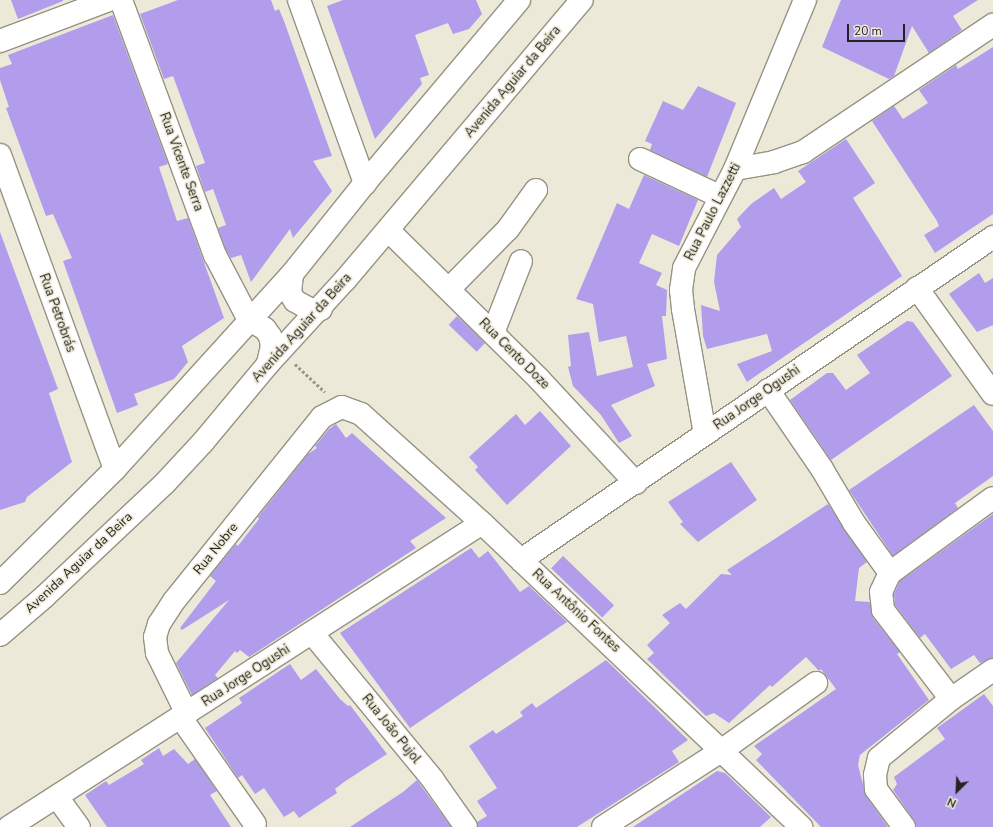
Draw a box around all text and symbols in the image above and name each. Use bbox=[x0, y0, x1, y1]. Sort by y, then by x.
scale bar bbox=[849, 16, 907, 42]
street label: Avenida Aguiar da Beira bbox=[462, 23, 564, 141]
text: 20 m bbox=[854, 23, 882, 39]
street label: Rua Vicente Serra bbox=[156, 110, 206, 214]
street label: Rua Paulo Lazzetti bbox=[682, 161, 744, 263]
street label: Avenida Aguiar da Beira bbox=[249, 270, 355, 386]
street label: Rua Petrobrás bbox=[36, 271, 78, 355]
street label: Rua Cento Doze bbox=[475, 315, 553, 393]
street label: Rua Jorge Ogushi bbox=[711, 362, 803, 434]
street label: Avenida Aguiar da Beira bbox=[22, 509, 136, 617]
street label: Rua Nobre bbox=[190, 520, 242, 578]
street label: Rua Antônio Fontes bbox=[529, 566, 623, 656]
street label: Rua Jorge Ogushi bbox=[199, 642, 293, 710]
street label: Rua João Pujol bbox=[358, 691, 424, 767]
north arrow bbox=[937, 771, 977, 811]
text: N bbox=[945, 794, 959, 811]

